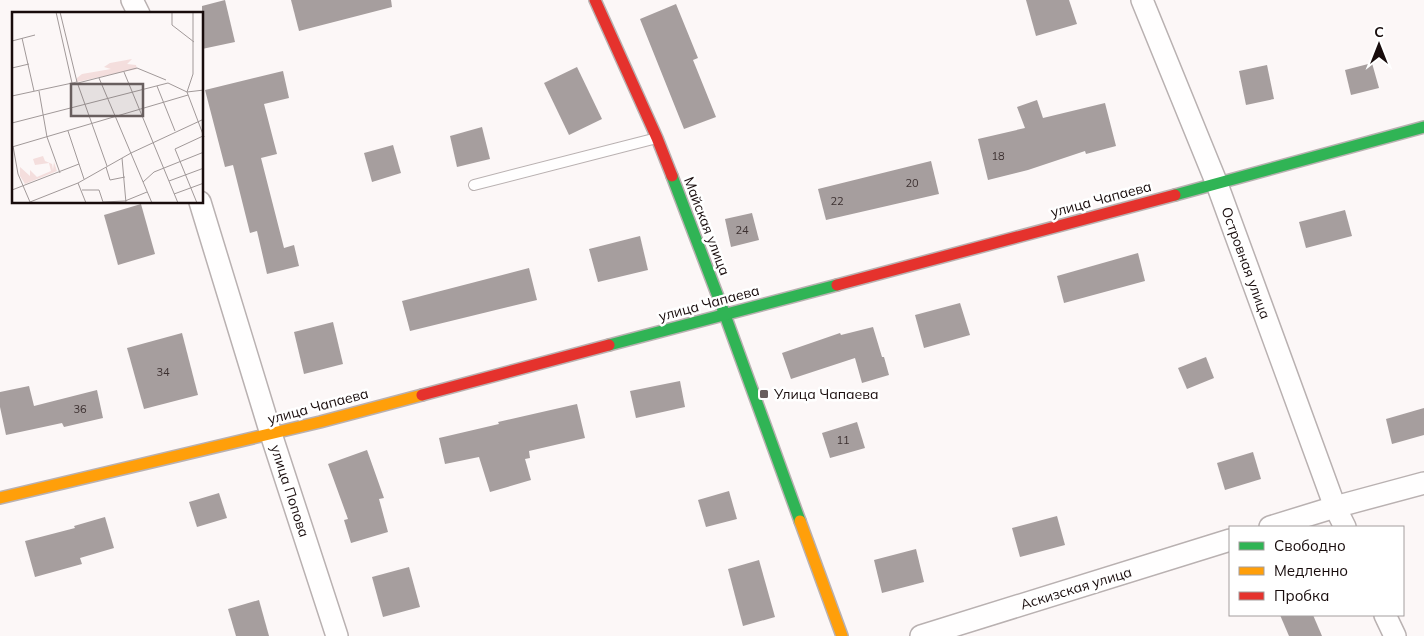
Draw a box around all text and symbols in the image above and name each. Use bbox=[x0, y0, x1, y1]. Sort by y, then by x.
inset map bbox=[12, 12, 204, 204]
north arrow bbox=[1354, 20, 1404, 70]
text: С bbox=[1374, 23, 1384, 41]
house number: 18 bbox=[991, 149, 1005, 163]
street label: Майская улица bbox=[680, 174, 734, 278]
house number: 20 bbox=[905, 176, 919, 190]
street label: улица Чапаева bbox=[1049, 177, 1153, 221]
house number: 22 bbox=[830, 194, 844, 208]
street label: Островная улица bbox=[1217, 205, 1275, 321]
house number: 24 bbox=[735, 223, 749, 237]
street label: улица Чапаева bbox=[657, 281, 761, 325]
house number: 34 bbox=[156, 365, 170, 379]
street label: улица Чапаева bbox=[266, 384, 370, 428]
place label: Улица Чапаева bbox=[773, 385, 879, 403]
marker: Улица Чапаева bbox=[758, 388, 770, 400]
house number: 36 bbox=[73, 402, 87, 416]
house number: 11 bbox=[836, 433, 850, 447]
street label: улица Попова bbox=[267, 443, 313, 539]
legend bbox=[1229, 526, 1404, 616]
text: Свободно bbox=[1274, 536, 1346, 555]
text: Медленно bbox=[1274, 561, 1348, 580]
street label: Аскизская улица bbox=[1018, 562, 1134, 614]
text: Пробка bbox=[1274, 586, 1329, 605]

